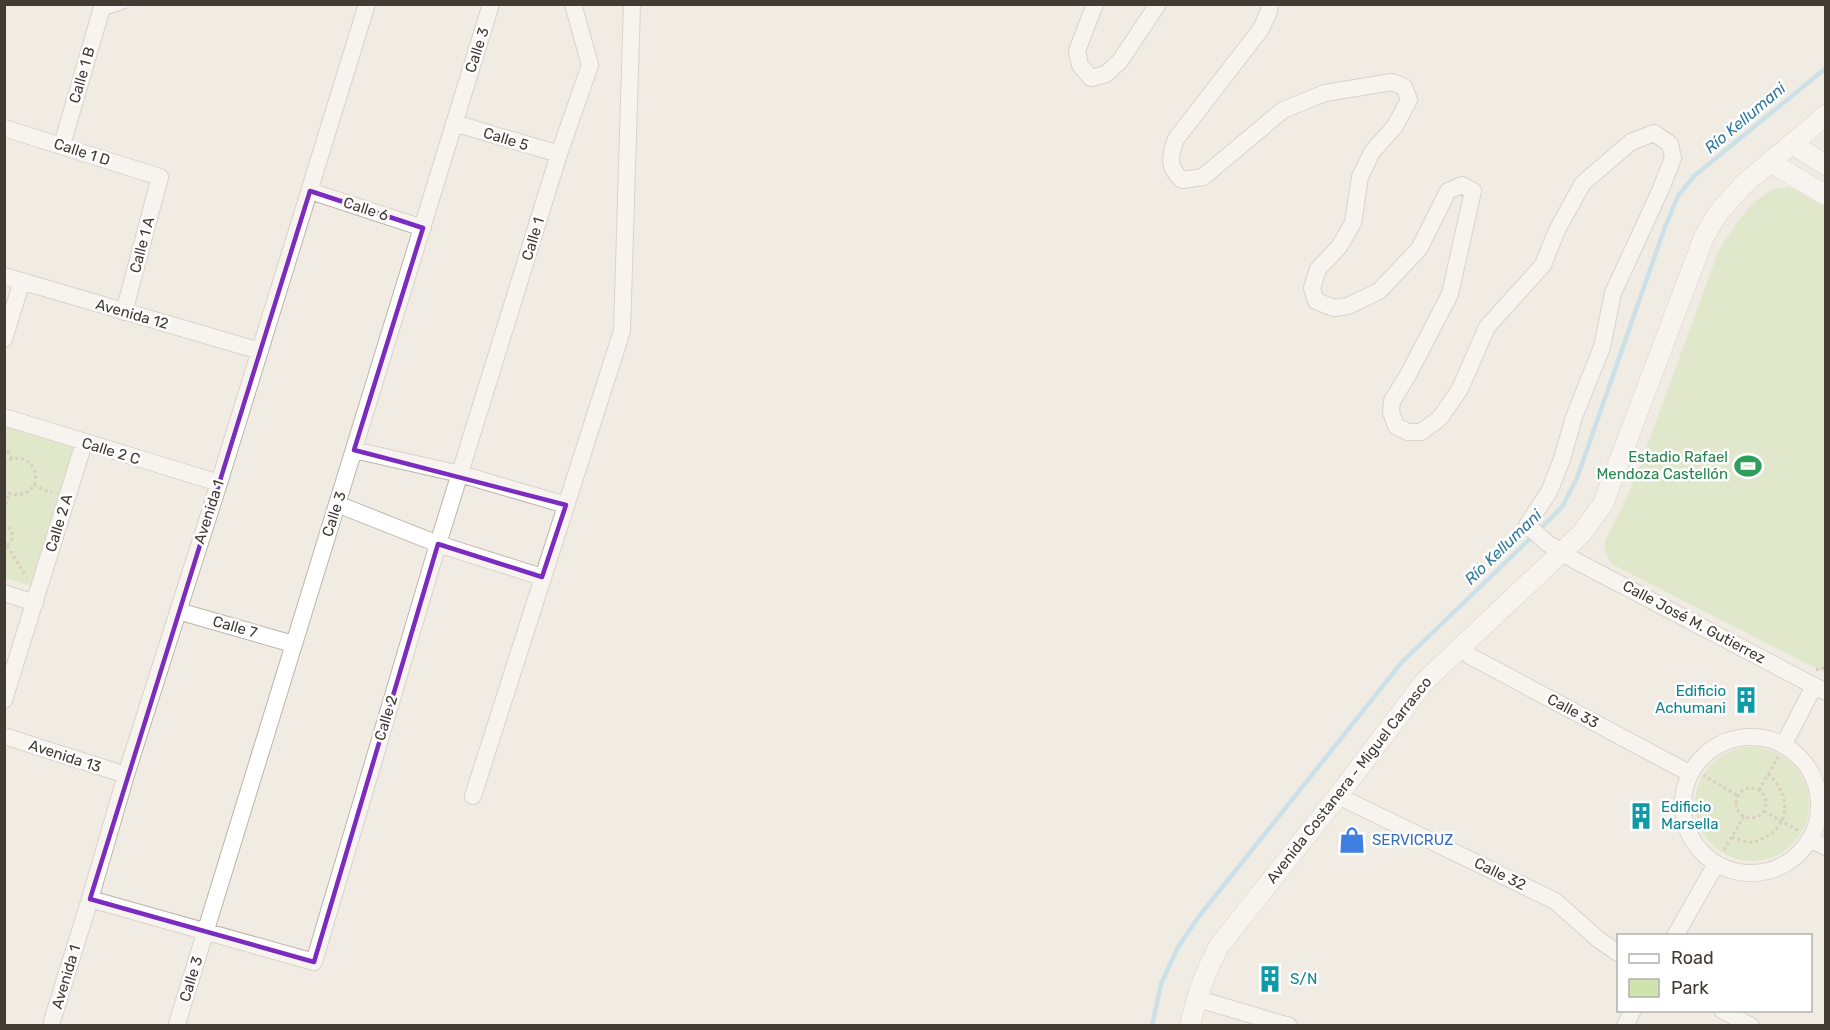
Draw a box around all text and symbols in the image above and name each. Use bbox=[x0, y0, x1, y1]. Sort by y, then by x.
street label: Calle 3 bbox=[461, 25, 493, 75]
street label: Calle 1 B bbox=[65, 45, 99, 105]
water label: Río Kellumani bbox=[1701, 78, 1790, 157]
street label: Calle 5 bbox=[481, 124, 531, 154]
street label: Calle 1 D bbox=[52, 134, 112, 170]
street label: Calle 6 bbox=[341, 193, 391, 225]
street label: Calle 1 A bbox=[126, 215, 158, 275]
street label: Calle 1 bbox=[518, 215, 548, 263]
street label: Avenida 12 bbox=[94, 295, 171, 333]
street label: Calle 2 C bbox=[80, 434, 142, 468]
place label: Estadio Rafael Mendoza Castellón bbox=[1596, 448, 1728, 483]
sports icon: Estadio Rafael Mendoza Castellón bbox=[1733, 451, 1763, 481]
street label: Avenida 1 bbox=[190, 478, 228, 546]
street label: Calle 3 bbox=[318, 489, 350, 539]
street label: Calle 2 A bbox=[42, 492, 76, 554]
water label: Río Kellumani bbox=[1460, 505, 1546, 589]
street label: Calle José M. Gutierrez bbox=[1620, 577, 1769, 667]
street label: Calle 7 bbox=[211, 612, 260, 642]
street label: Avenida Costanera - Miguel Carrasco bbox=[1263, 673, 1435, 887]
place label: Edificio Achumani bbox=[1655, 682, 1726, 717]
building icon: Edificio Achumani bbox=[1731, 685, 1761, 715]
street label: Calle 33 bbox=[1544, 690, 1602, 732]
street label: Calle 2 bbox=[371, 693, 401, 743]
street label: Avenida 13 bbox=[27, 736, 103, 776]
place label: Edificio Marsella bbox=[1661, 798, 1719, 833]
building icon: Edificio Marsella bbox=[1626, 801, 1656, 831]
shop icon: SERVICRUZ bbox=[1337, 825, 1367, 855]
place label: SERVICRUZ bbox=[1372, 831, 1453, 849]
street label: Calle 32 bbox=[1471, 854, 1529, 894]
legend bbox=[1617, 934, 1812, 1012]
street label: Avenida 1 bbox=[48, 943, 84, 1011]
text: Road bbox=[1671, 947, 1714, 969]
street label: Calle 3 bbox=[176, 954, 206, 1004]
building icon: S/N bbox=[1255, 964, 1285, 994]
place label: S/N bbox=[1290, 970, 1317, 988]
text: Park bbox=[1671, 977, 1709, 999]

